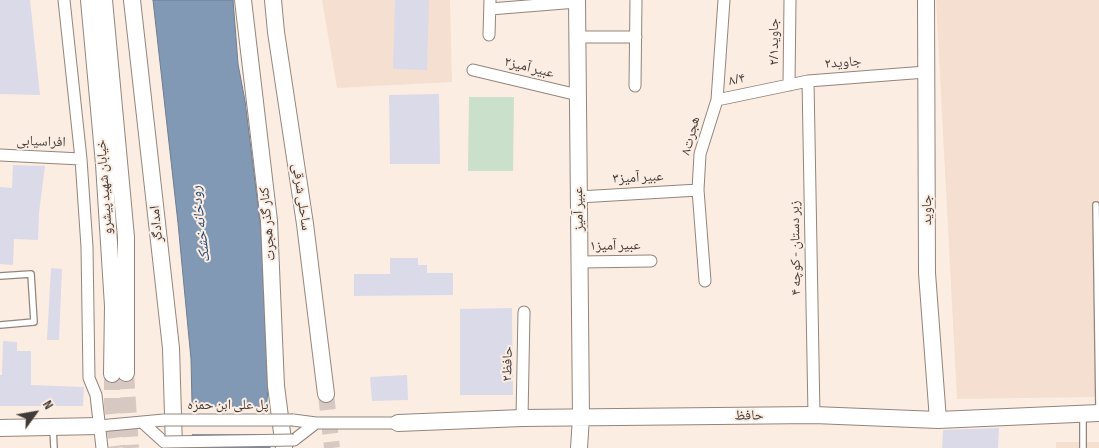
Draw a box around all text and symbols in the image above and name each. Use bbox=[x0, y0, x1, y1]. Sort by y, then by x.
street label: ۲/۱جاوید bbox=[766, 18, 782, 66]
street label: ۲جاوید bbox=[824, 53, 862, 73]
street label: ۲عبیر آمیز bbox=[502, 54, 556, 82]
street label: ۸/۴ bbox=[727, 70, 747, 90]
street label: هجرت۸ bbox=[678, 115, 704, 157]
street label: افراسیابی bbox=[16, 133, 66, 151]
street label: خیابان شهید پیشرو bbox=[93, 139, 117, 235]
street label: ساحلی شرقی bbox=[288, 163, 314, 231]
street label: ۳عبیر آمیز bbox=[612, 168, 664, 188]
water label: رودخانه خشک bbox=[187, 185, 215, 263]
street label: کنار گذر هجرت bbox=[256, 186, 280, 262]
street label: عبیر آمیز bbox=[570, 187, 588, 231]
street label: جاوید bbox=[919, 195, 935, 225]
street label: زبر دستان - کوچه ۴ bbox=[787, 201, 805, 295]
street label: امدادگر bbox=[147, 205, 167, 243]
street label: ۱عبیر آمیز bbox=[589, 237, 641, 255]
street label: ۲حافظ bbox=[499, 346, 517, 382]
north arrow bbox=[10, 388, 60, 438]
text: N bbox=[39, 397, 57, 412]
street label: پل علی ابن حمزه bbox=[187, 397, 269, 413]
street label: حافظ bbox=[734, 407, 764, 425]

